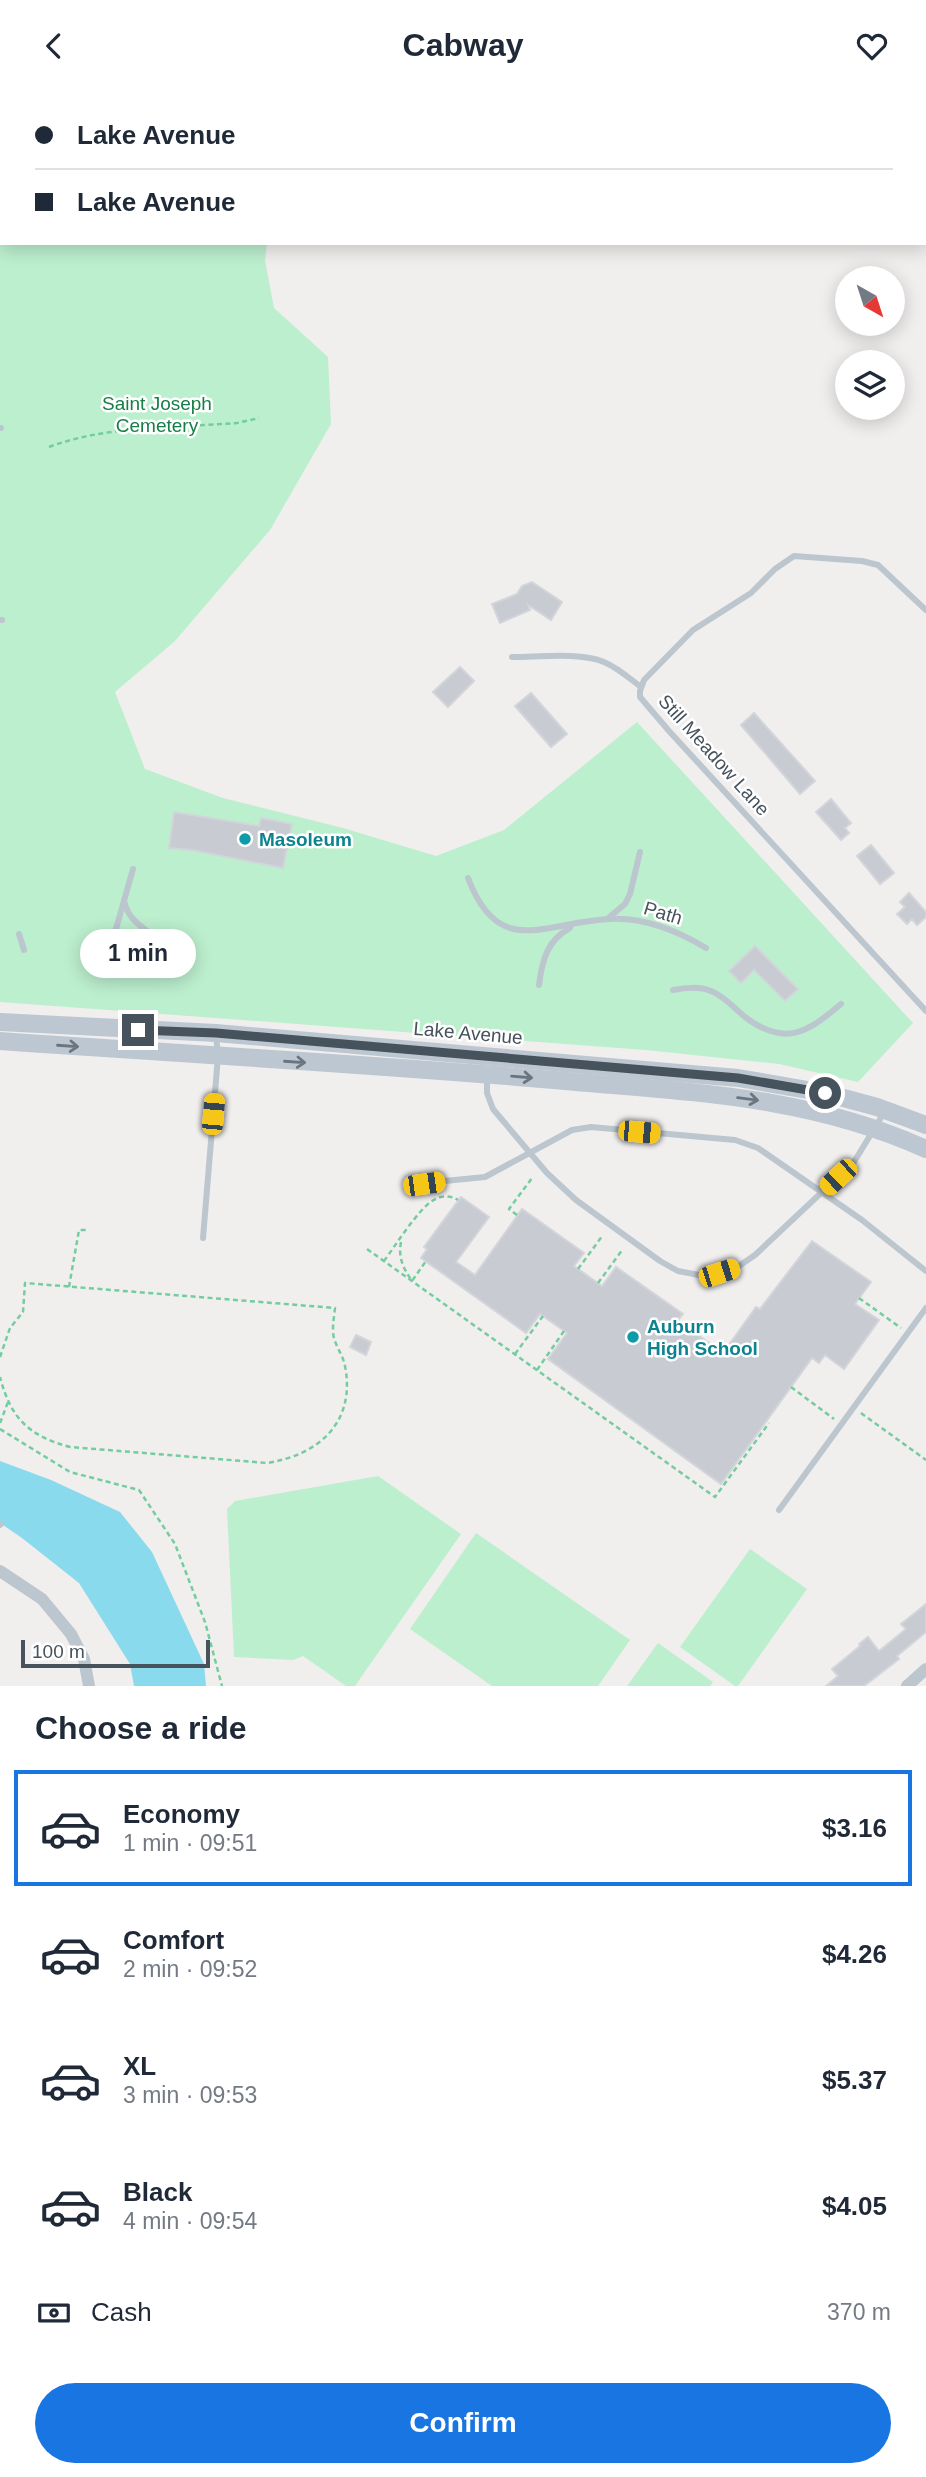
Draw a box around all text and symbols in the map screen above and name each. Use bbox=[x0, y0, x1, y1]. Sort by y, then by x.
icon: back bbox=[35, 27, 73, 65]
text: Cabway bbox=[403, 27, 523, 63]
icon: heart bbox=[853, 27, 891, 65]
text: Lake Avenue bbox=[77, 120, 235, 150]
text: Lake Avenue bbox=[77, 187, 235, 217]
north arrow bbox=[835, 266, 905, 336]
map controls bbox=[835, 266, 905, 420]
button: layers bbox=[835, 350, 905, 420]
park label: Saint Joseph Cemetery bbox=[102, 393, 212, 436]
street label: Still Meadow Lane bbox=[654, 690, 774, 820]
place label: Masoleum bbox=[259, 829, 352, 850]
marker: Masoleum bbox=[237, 831, 253, 847]
street label: Path bbox=[641, 897, 685, 929]
callout: 1 min bbox=[80, 929, 196, 977]
text: 1 min bbox=[108, 940, 168, 966]
route end bbox=[122, 1014, 154, 1046]
street label: Lake Avenue bbox=[413, 1018, 523, 1048]
one-way arrow bbox=[56, 1040, 79, 1053]
one-way arrow bbox=[283, 1055, 306, 1068]
one-way arrow bbox=[510, 1071, 533, 1084]
route start bbox=[809, 1077, 841, 1109]
car bbox=[201, 1092, 226, 1136]
one-way arrow bbox=[737, 1092, 759, 1105]
car bbox=[618, 1120, 661, 1144]
car bbox=[816, 1155, 861, 1199]
car bbox=[402, 1171, 447, 1197]
car bbox=[696, 1257, 743, 1289]
place label: Auburn High School bbox=[647, 1316, 758, 1359]
marker: Auburn High School bbox=[625, 1329, 641, 1345]
scale bar bbox=[21, 1637, 210, 1669]
text: 100 m bbox=[32, 1641, 85, 1662]
text: Choose a ride bbox=[35, 1710, 247, 1746]
icon: car bbox=[39, 1797, 102, 1860]
text: Economy bbox=[123, 1799, 240, 1829]
text: $3.16 bbox=[822, 1813, 887, 1843]
text: 1 min · 09:51 bbox=[123, 1830, 257, 1856]
icon: car bbox=[39, 1923, 102, 1986]
text: Comfort bbox=[123, 1925, 224, 1955]
text: $4.26 bbox=[822, 1939, 887, 1969]
text: 2 min · 09:52 bbox=[123, 1956, 257, 1982]
icon: car bbox=[39, 2049, 102, 2112]
text: XL bbox=[123, 2051, 156, 2081]
text: $5.37 bbox=[822, 2065, 887, 2095]
text: 3 min · 09:53 bbox=[123, 2082, 257, 2108]
icon: car bbox=[39, 2175, 102, 2238]
text: Black bbox=[123, 2177, 192, 2207]
text: $4.05 bbox=[822, 2191, 887, 2221]
text: 4 min · 09:54 bbox=[123, 2208, 257, 2234]
icon: cash bbox=[35, 2294, 73, 2332]
text: Cash bbox=[91, 2297, 152, 2327]
text: 370 m bbox=[827, 2299, 891, 2325]
button: Confirm bbox=[35, 2383, 891, 2463]

